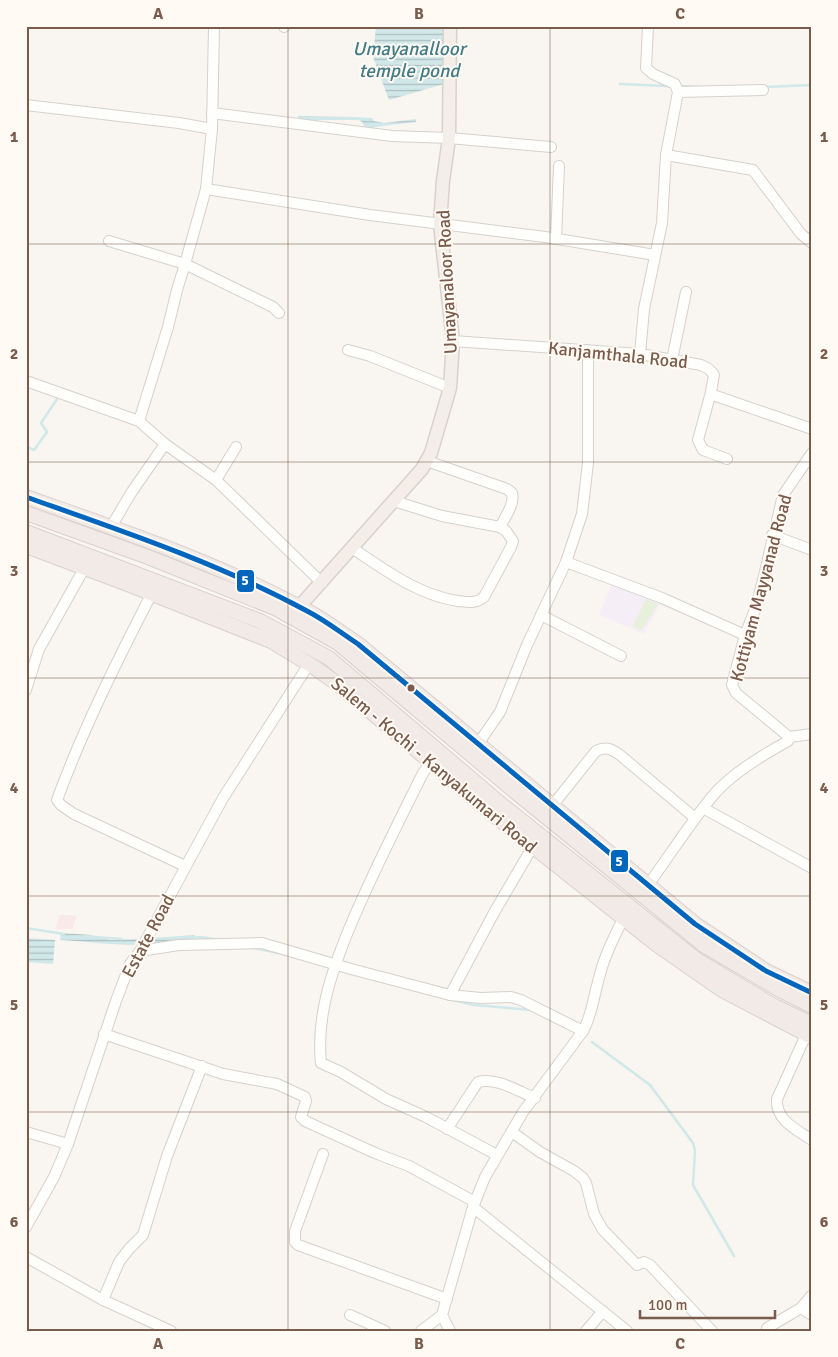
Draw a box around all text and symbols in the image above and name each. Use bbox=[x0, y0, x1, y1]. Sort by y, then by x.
text: A bbox=[153, 4, 164, 24]
text: B bbox=[414, 4, 424, 24]
text: C bbox=[675, 4, 685, 24]
water label: Umayanalloor temple pond bbox=[352, 37, 469, 83]
text: 1 bbox=[10, 127, 19, 147]
text: 1 bbox=[820, 127, 829, 147]
street label: Umayanaloor Road bbox=[432, 209, 462, 355]
street label: Kanjamthala Road bbox=[547, 337, 689, 373]
text: 2 bbox=[10, 344, 18, 364]
text: 2 bbox=[820, 344, 828, 364]
street label: Kottiyam Mayyanad Road bbox=[725, 492, 797, 684]
text: 3 bbox=[10, 561, 18, 581]
text: 3 bbox=[820, 561, 828, 581]
line badge: 5 bbox=[236, 569, 255, 593]
text: 5 bbox=[241, 572, 249, 589]
street label: Salem - Kochi - Kanyakumari Road bbox=[327, 672, 541, 858]
unlabelled marker bbox=[406, 683, 416, 693]
text: 4 bbox=[10, 778, 19, 798]
text: 4 bbox=[820, 778, 829, 798]
line badge: 5 bbox=[610, 849, 629, 873]
text: 5 bbox=[615, 853, 623, 870]
street label: Estate Road bbox=[117, 891, 179, 981]
text: 5 bbox=[10, 995, 18, 1015]
text: 5 bbox=[820, 995, 828, 1015]
text: 6 bbox=[10, 1212, 19, 1232]
text: 6 bbox=[820, 1212, 829, 1232]
scale bar bbox=[640, 1287, 776, 1319]
text: 100 m bbox=[648, 1296, 688, 1314]
text: A bbox=[153, 1334, 164, 1354]
text: B bbox=[414, 1334, 424, 1354]
text: C bbox=[675, 1334, 685, 1354]

